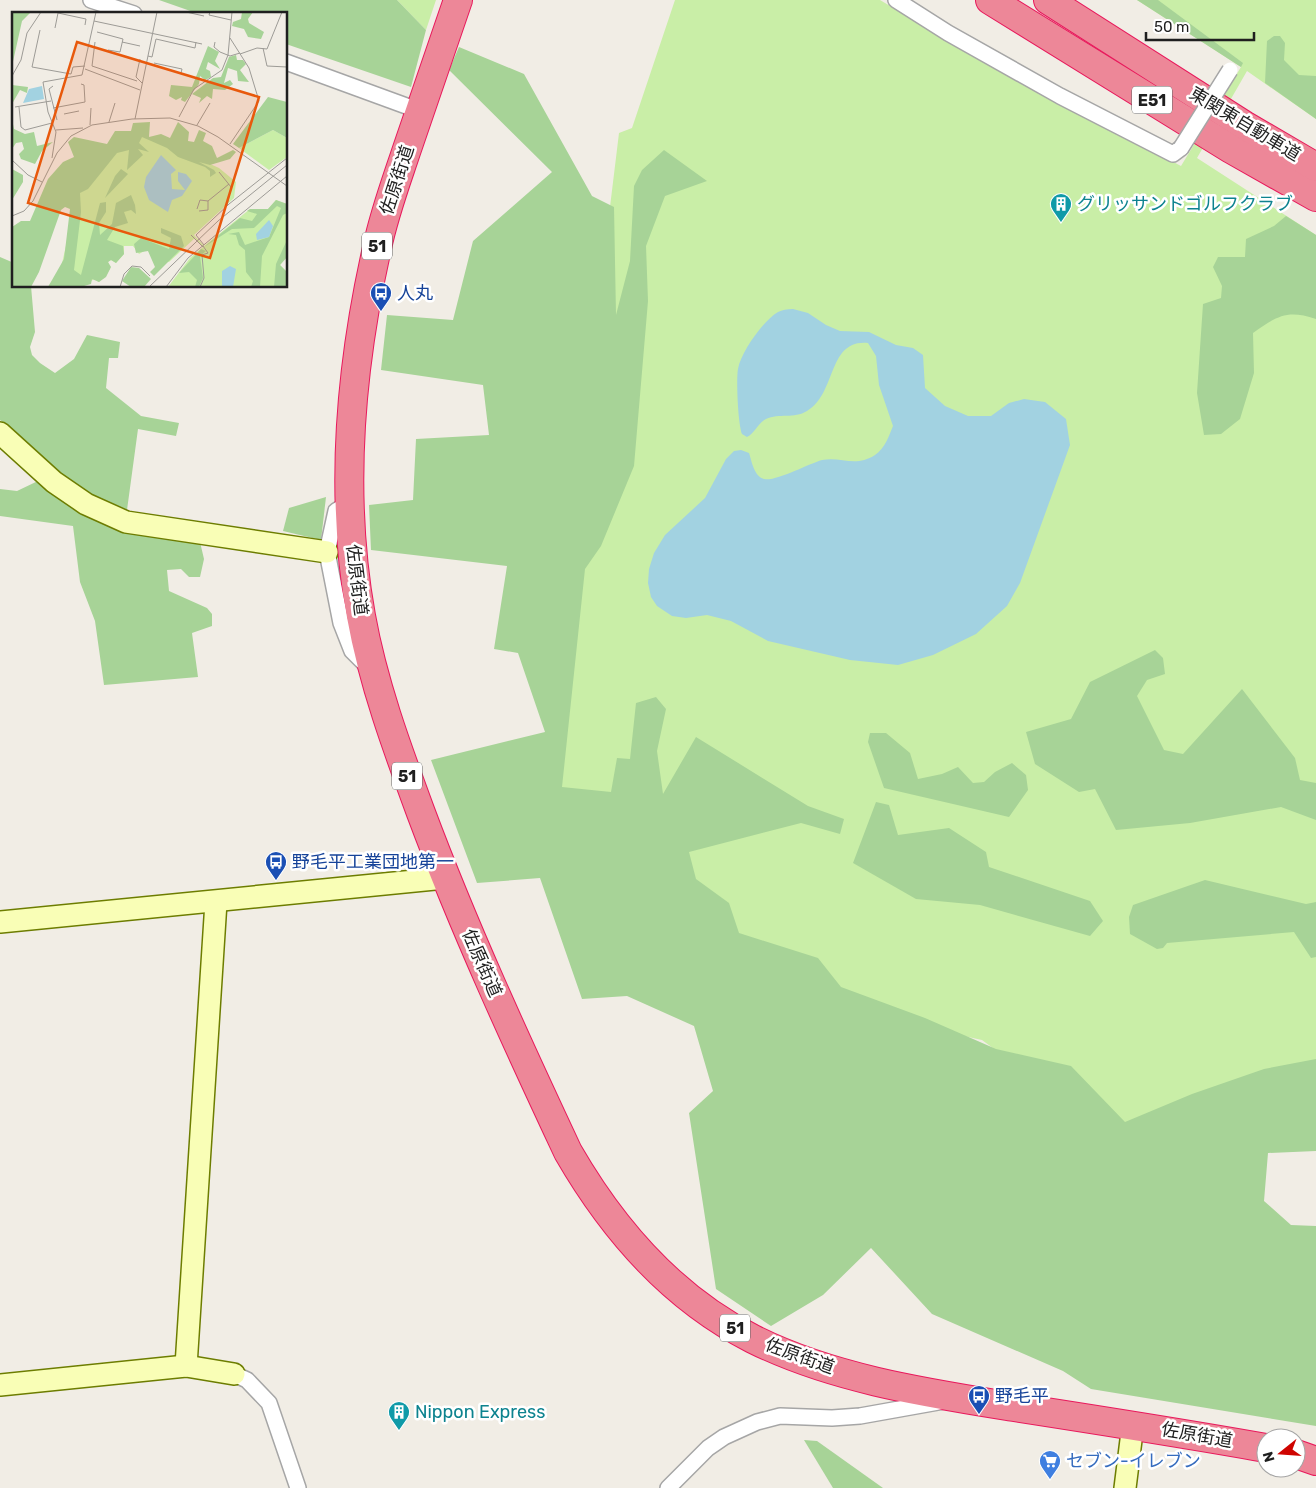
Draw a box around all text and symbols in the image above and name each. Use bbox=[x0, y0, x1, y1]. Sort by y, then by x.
scale bar bbox=[1146, 10, 1254, 42]
inset map bbox=[12, 12, 288, 288]
text: 50 m bbox=[1154, 18, 1189, 36]
street label: 東関東自動車道 bbox=[1185, 82, 1305, 166]
road number: E51 bbox=[1132, 86, 1172, 114]
street label: 佐原街道 bbox=[375, 142, 419, 218]
building icon: グリッサンドゴルフクラブ bbox=[1049, 192, 1073, 223]
place label: グリッサンドゴルフクラブ bbox=[1077, 193, 1293, 215]
road number: 51 bbox=[362, 232, 392, 260]
bus stop icon: 人丸 bbox=[369, 281, 393, 312]
place label: 人丸 bbox=[397, 282, 433, 304]
street label: 佐原街道 bbox=[342, 543, 372, 617]
road number: 51 bbox=[392, 762, 422, 789]
bus stop icon: 野毛平工業団地第一 bbox=[264, 850, 288, 881]
place label: 野毛平工業団地第一 bbox=[292, 851, 454, 873]
street label: 佐原街道 bbox=[457, 926, 507, 1000]
road number: 51 bbox=[720, 1315, 750, 1342]
street label: 佐原街道 bbox=[762, 1333, 838, 1379]
bus stop icon: 野毛平 bbox=[967, 1384, 991, 1415]
place label: 野毛平 bbox=[995, 1385, 1049, 1407]
building icon: Nippon Express bbox=[387, 1400, 411, 1431]
place label: Nippon Express bbox=[415, 1401, 545, 1423]
street label: 佐原街道 bbox=[1160, 1418, 1234, 1452]
north arrow bbox=[1256, 1428, 1306, 1478]
supermarket icon: セブン-イレブン bbox=[1038, 1449, 1062, 1480]
text: N bbox=[1259, 1449, 1279, 1464]
place label: セブン-イレブン bbox=[1066, 1450, 1201, 1472]

